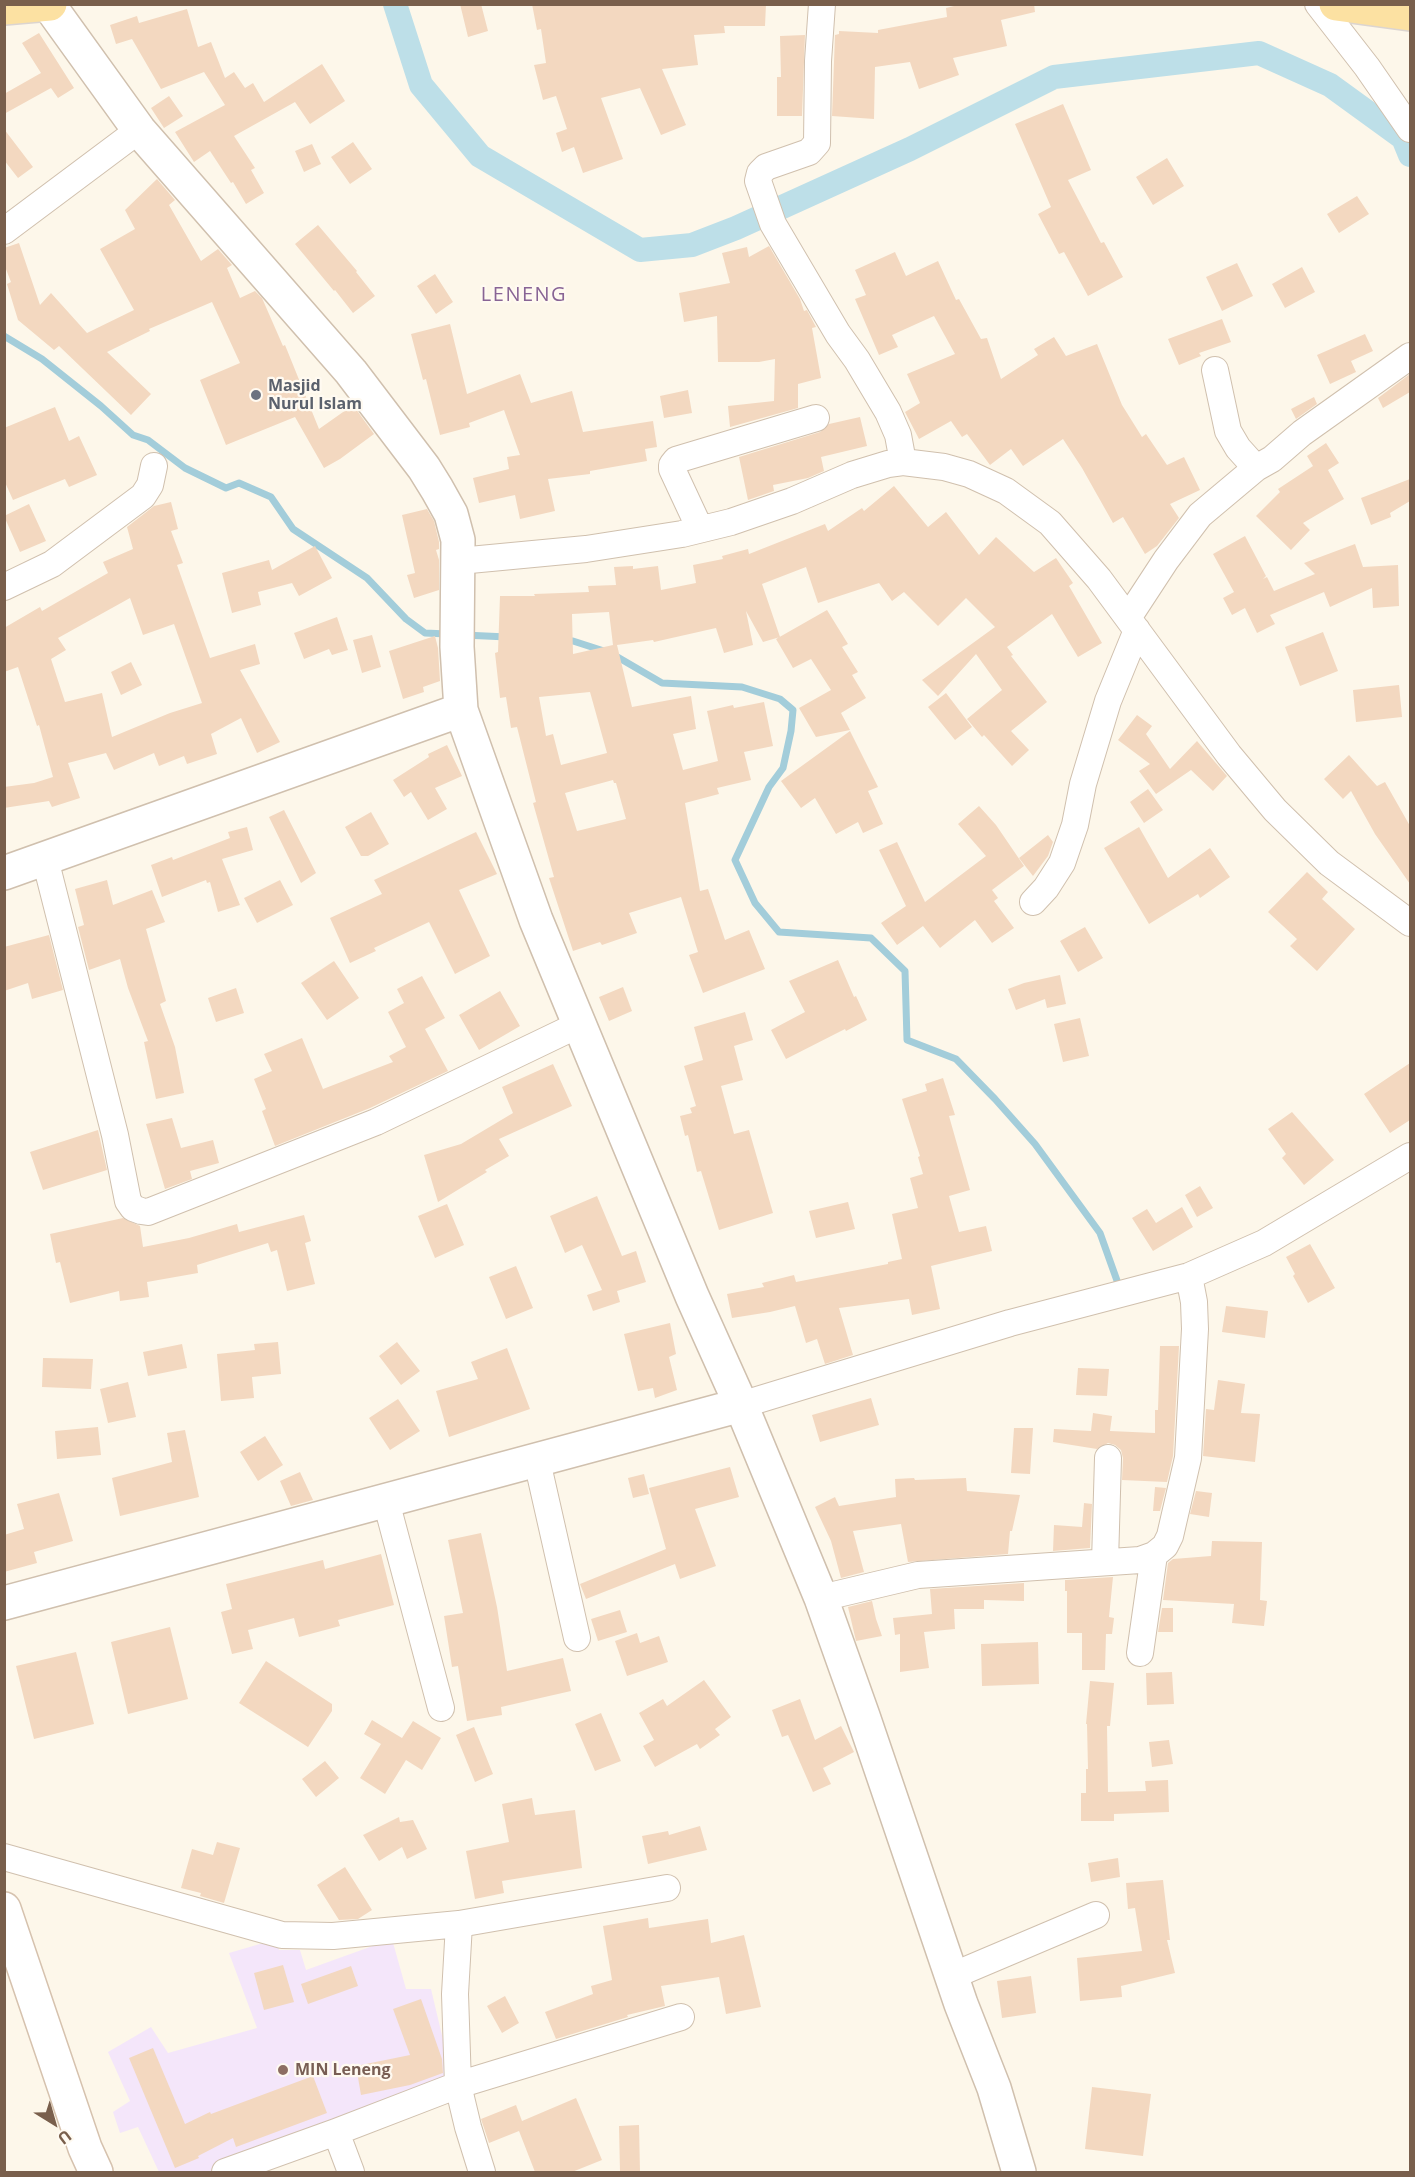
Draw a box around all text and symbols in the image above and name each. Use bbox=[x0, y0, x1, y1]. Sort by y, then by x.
district label: LENENG bbox=[481, 283, 567, 307]
place label: Masjid Nurul Islam bbox=[268, 376, 362, 414]
marker: Masjid Nurul Islam bbox=[249, 388, 263, 402]
place label: MIN Leneng bbox=[295, 2060, 391, 2080]
marker: MIN Leneng bbox=[276, 2063, 290, 2077]
north arrow bbox=[24, 2093, 84, 2153]
text: U bbox=[53, 2125, 76, 2150]

